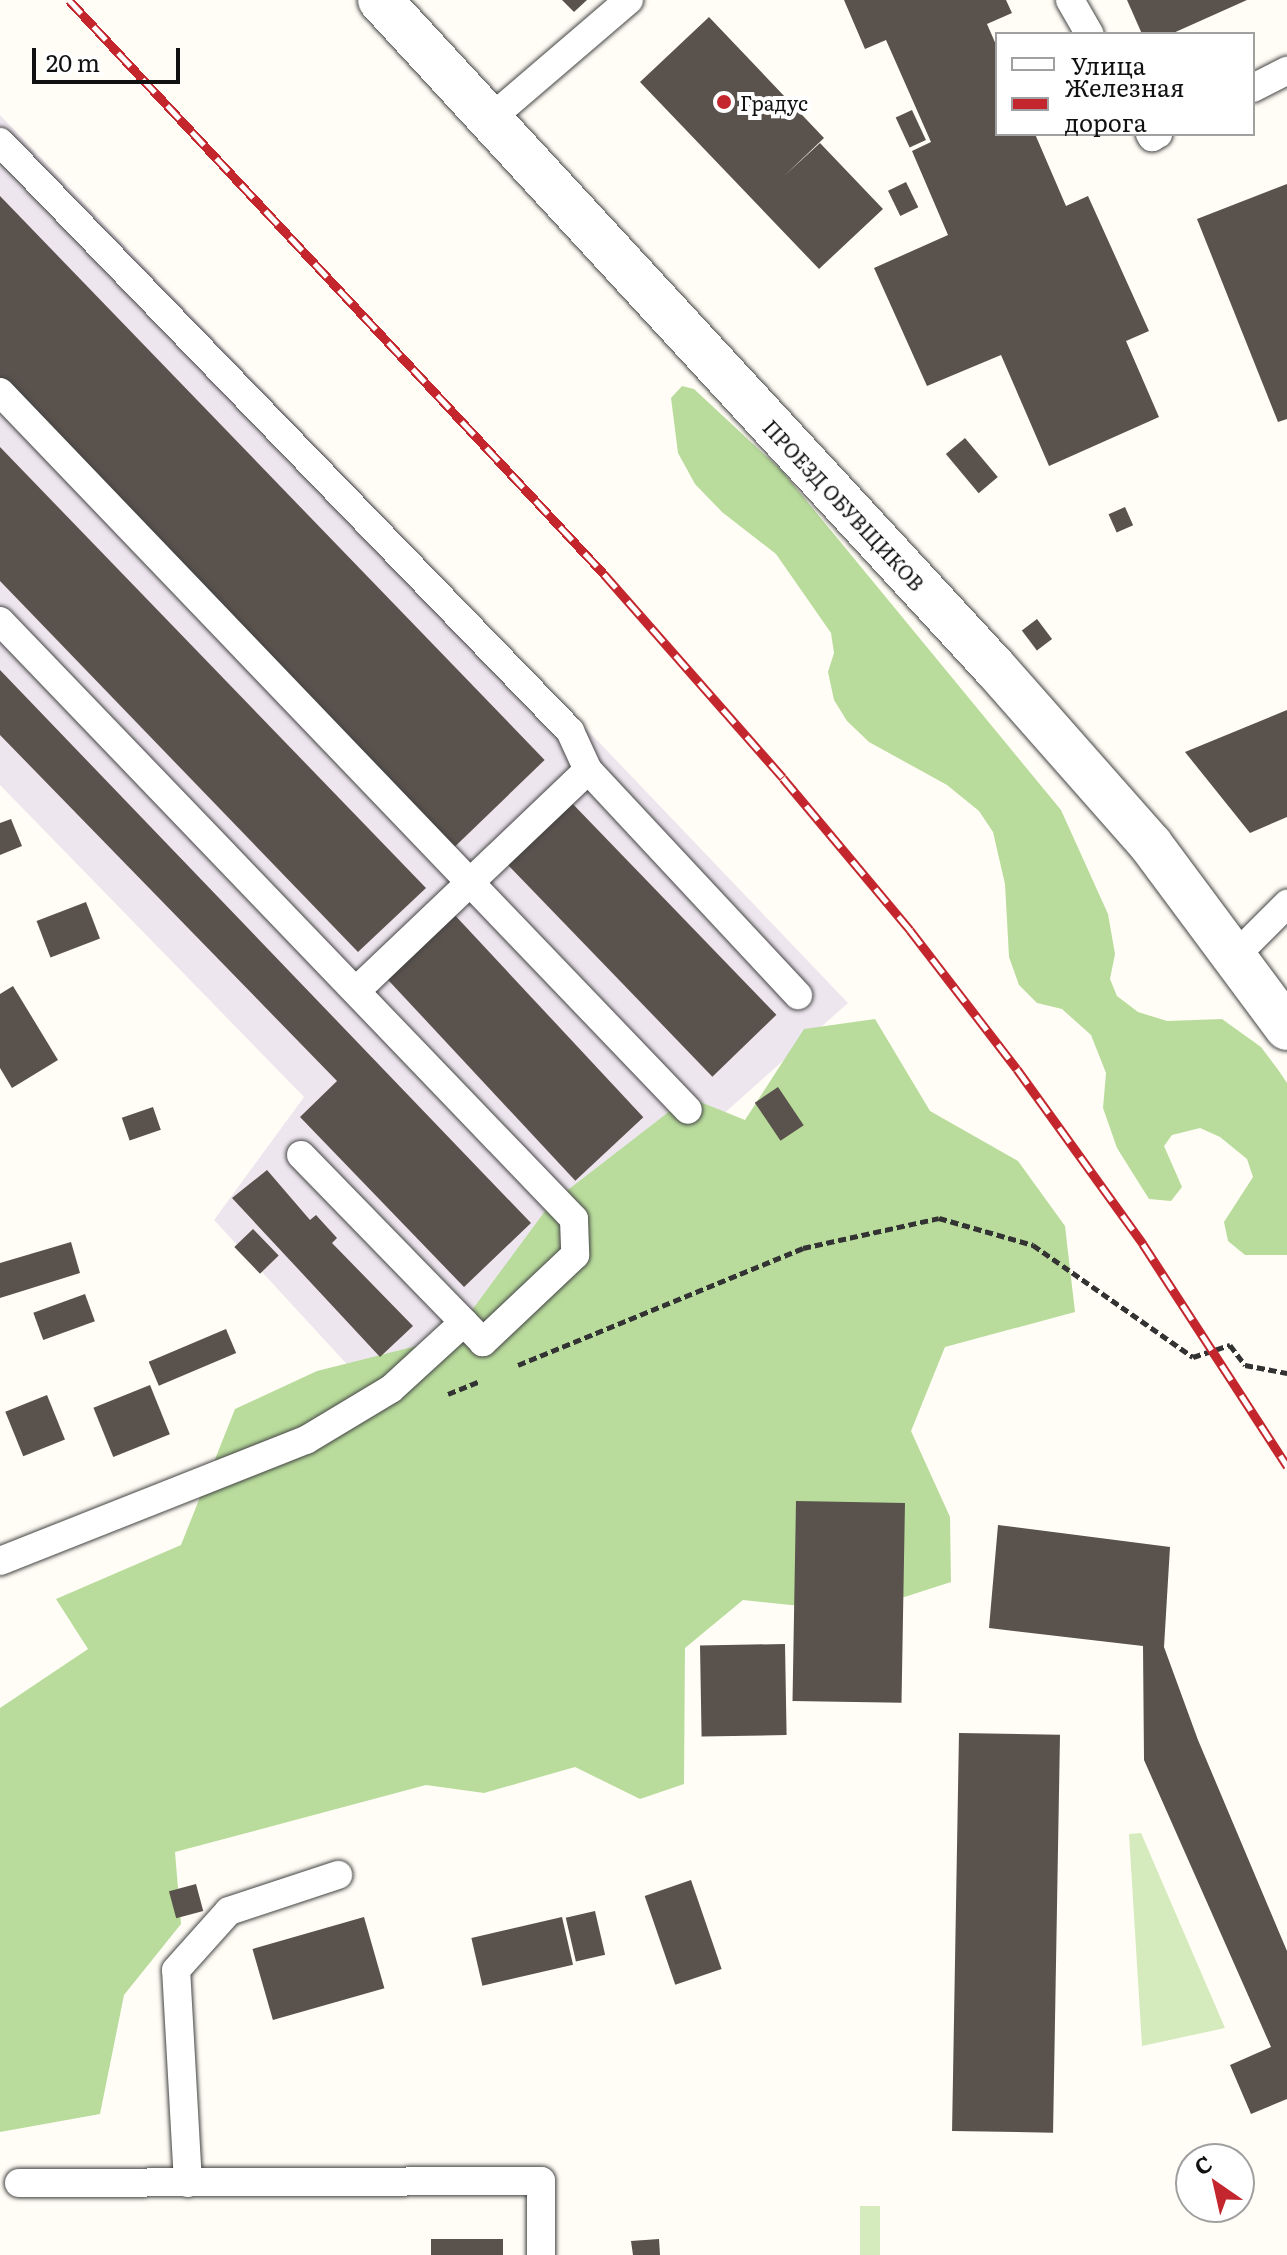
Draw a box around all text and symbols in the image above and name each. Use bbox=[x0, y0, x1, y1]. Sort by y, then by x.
scale bar bbox=[36, 32, 184, 82]
legend bbox=[995, 32, 1255, 136]
text: 20 m bbox=[46, 44, 100, 79]
text: Улица bbox=[1071, 47, 1146, 82]
text: Железная дорога bbox=[1065, 69, 1184, 139]
place label: Градус bbox=[740, 90, 808, 114]
marker: Градус bbox=[715, 93, 733, 111]
street label: ПРОЕЗД ОБУВЩИКОВ bbox=[759, 415, 929, 595]
north arrow bbox=[1175, 2143, 1255, 2223]
text: С bbox=[1187, 2146, 1218, 2182]

